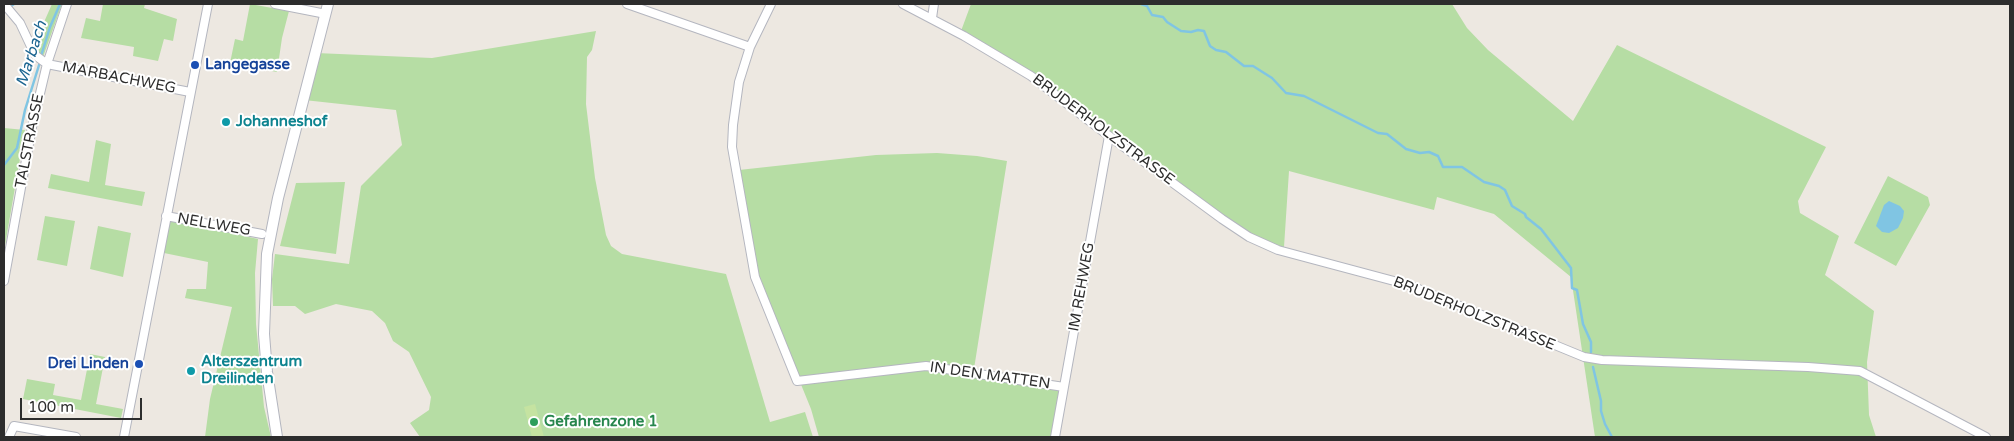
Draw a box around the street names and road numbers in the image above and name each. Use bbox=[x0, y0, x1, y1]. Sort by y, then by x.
street label: MARBACHWEG bbox=[61, 58, 177, 98]
street label: BRUDERHOLZSTRASSE bbox=[1028, 71, 1178, 189]
street label: TALSTRASSE bbox=[12, 92, 48, 190]
street label: NELLWEG bbox=[176, 210, 252, 240]
street label: IM REHWEG bbox=[1065, 241, 1099, 333]
street label: BRUDERHOLZSTRASSE bbox=[1390, 273, 1558, 355]
street label: IN DEN MATTEN bbox=[929, 359, 1051, 393]

